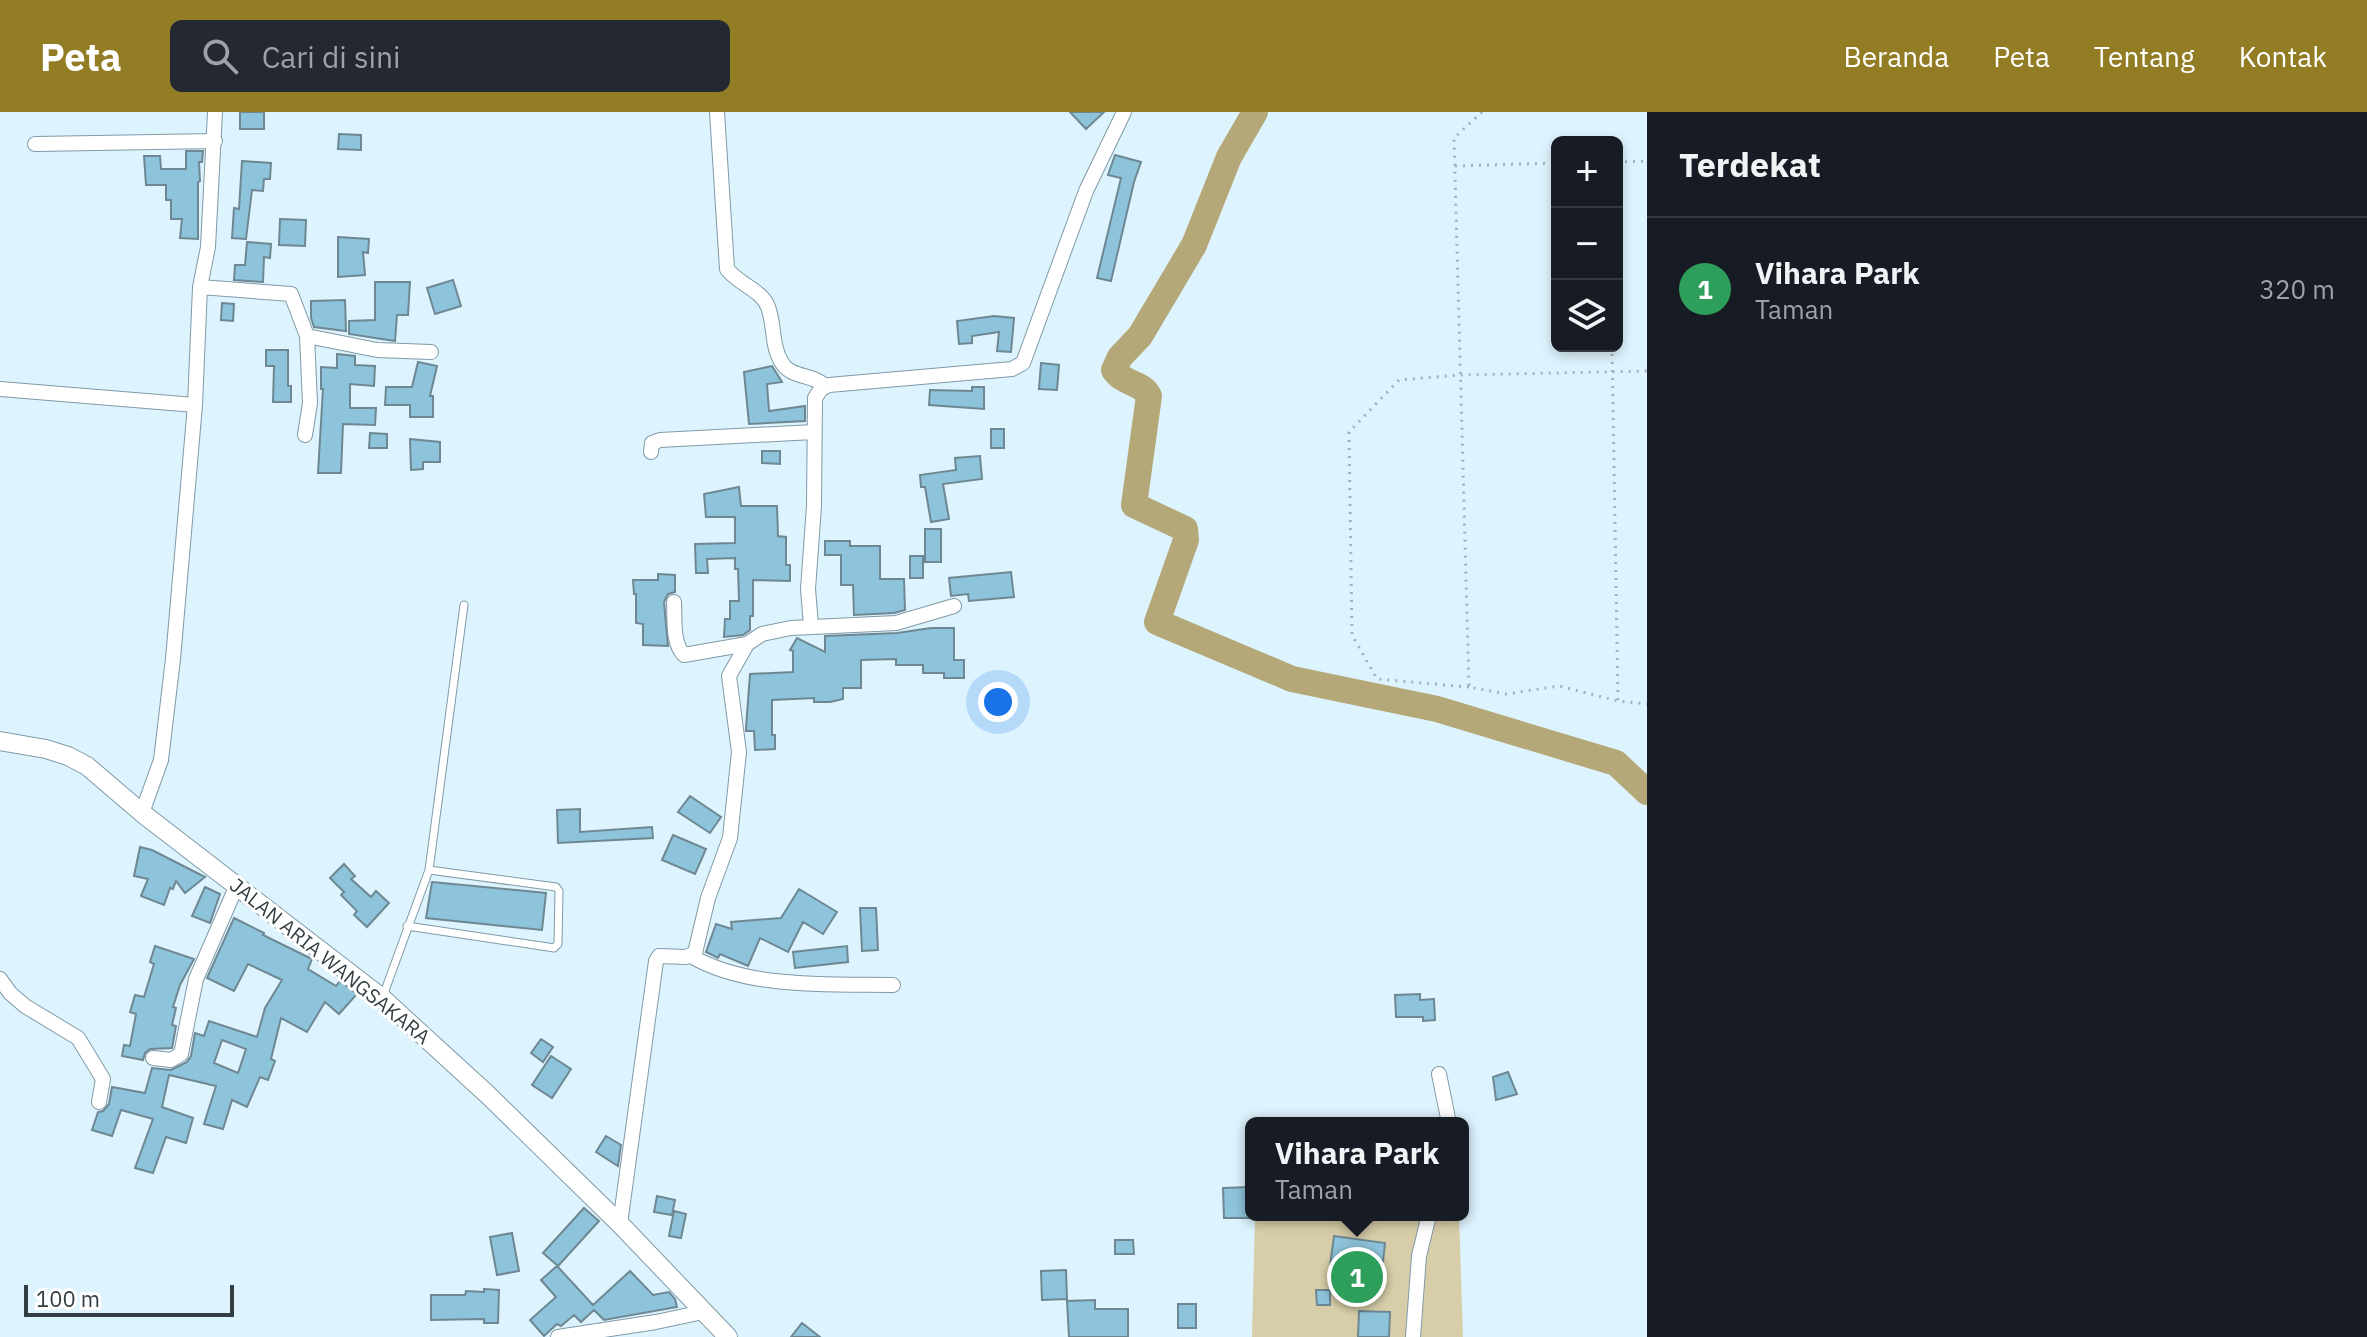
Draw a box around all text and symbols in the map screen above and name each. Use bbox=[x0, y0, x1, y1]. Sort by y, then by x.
search box bbox=[170, 20, 730, 92]
text: Peta bbox=[40, 32, 122, 81]
icon: search bbox=[198, 34, 242, 78]
text: Cari di sini bbox=[262, 37, 401, 76]
text: Beranda bbox=[1843, 38, 1949, 75]
text: Peta bbox=[1993, 38, 2050, 75]
text: Tentang bbox=[2094, 38, 2195, 75]
text: Kontak bbox=[2239, 38, 2327, 75]
map controls bbox=[1551, 136, 1623, 352]
button: + bbox=[1551, 136, 1623, 208]
text: Terdekat bbox=[1679, 142, 1821, 186]
button: − bbox=[1551, 208, 1623, 280]
text: Vihara Park bbox=[1755, 253, 1920, 292]
text: 1 bbox=[1697, 272, 1713, 306]
text: 320 m bbox=[2259, 272, 2335, 306]
button: layers bbox=[1551, 280, 1623, 352]
text: Taman bbox=[1755, 292, 1833, 326]
your location bbox=[978, 682, 1018, 722]
street label: JALAN ARIA WANGSAKARA bbox=[225, 871, 436, 1050]
popup bbox=[1245, 1117, 1469, 1221]
text: Vihara Park bbox=[1275, 1133, 1439, 1172]
text: Taman bbox=[1275, 1172, 1353, 1206]
pin: 1 bbox=[1331, 1247, 1383, 1307]
scale bar bbox=[24, 1281, 234, 1317]
text: 100 m bbox=[36, 1284, 100, 1313]

